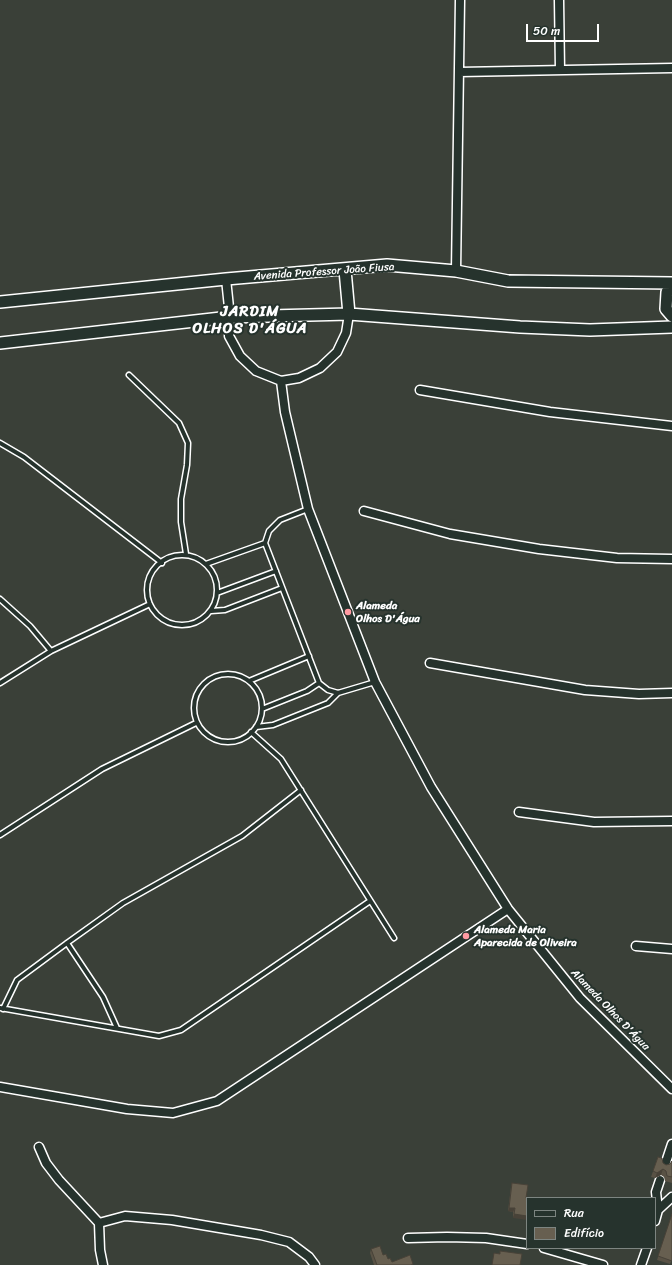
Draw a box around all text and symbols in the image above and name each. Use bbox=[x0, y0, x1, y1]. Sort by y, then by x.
scale bar bbox=[528, 16, 601, 42]
text: 50 m bbox=[533, 20, 560, 42]
street label: Avenida Professor João Fiusa bbox=[253, 261, 395, 283]
district label: JARDIM OLHOS D'ÁGUA bbox=[193, 303, 307, 338]
place label: Alameda Olhos D'Água bbox=[356, 599, 420, 625]
marker: Alameda Olhos D'Água bbox=[343, 607, 353, 617]
place label: Alameda Maria Aparecida de Oliveira bbox=[474, 923, 577, 949]
marker: Alameda Maria Aparecida de Oliveira bbox=[461, 931, 471, 941]
street label: Alameda Olhos D'Água bbox=[568, 967, 652, 1053]
legend bbox=[526, 1197, 656, 1249]
text: Rua bbox=[564, 1202, 584, 1224]
text: Edifício bbox=[564, 1222, 604, 1244]

